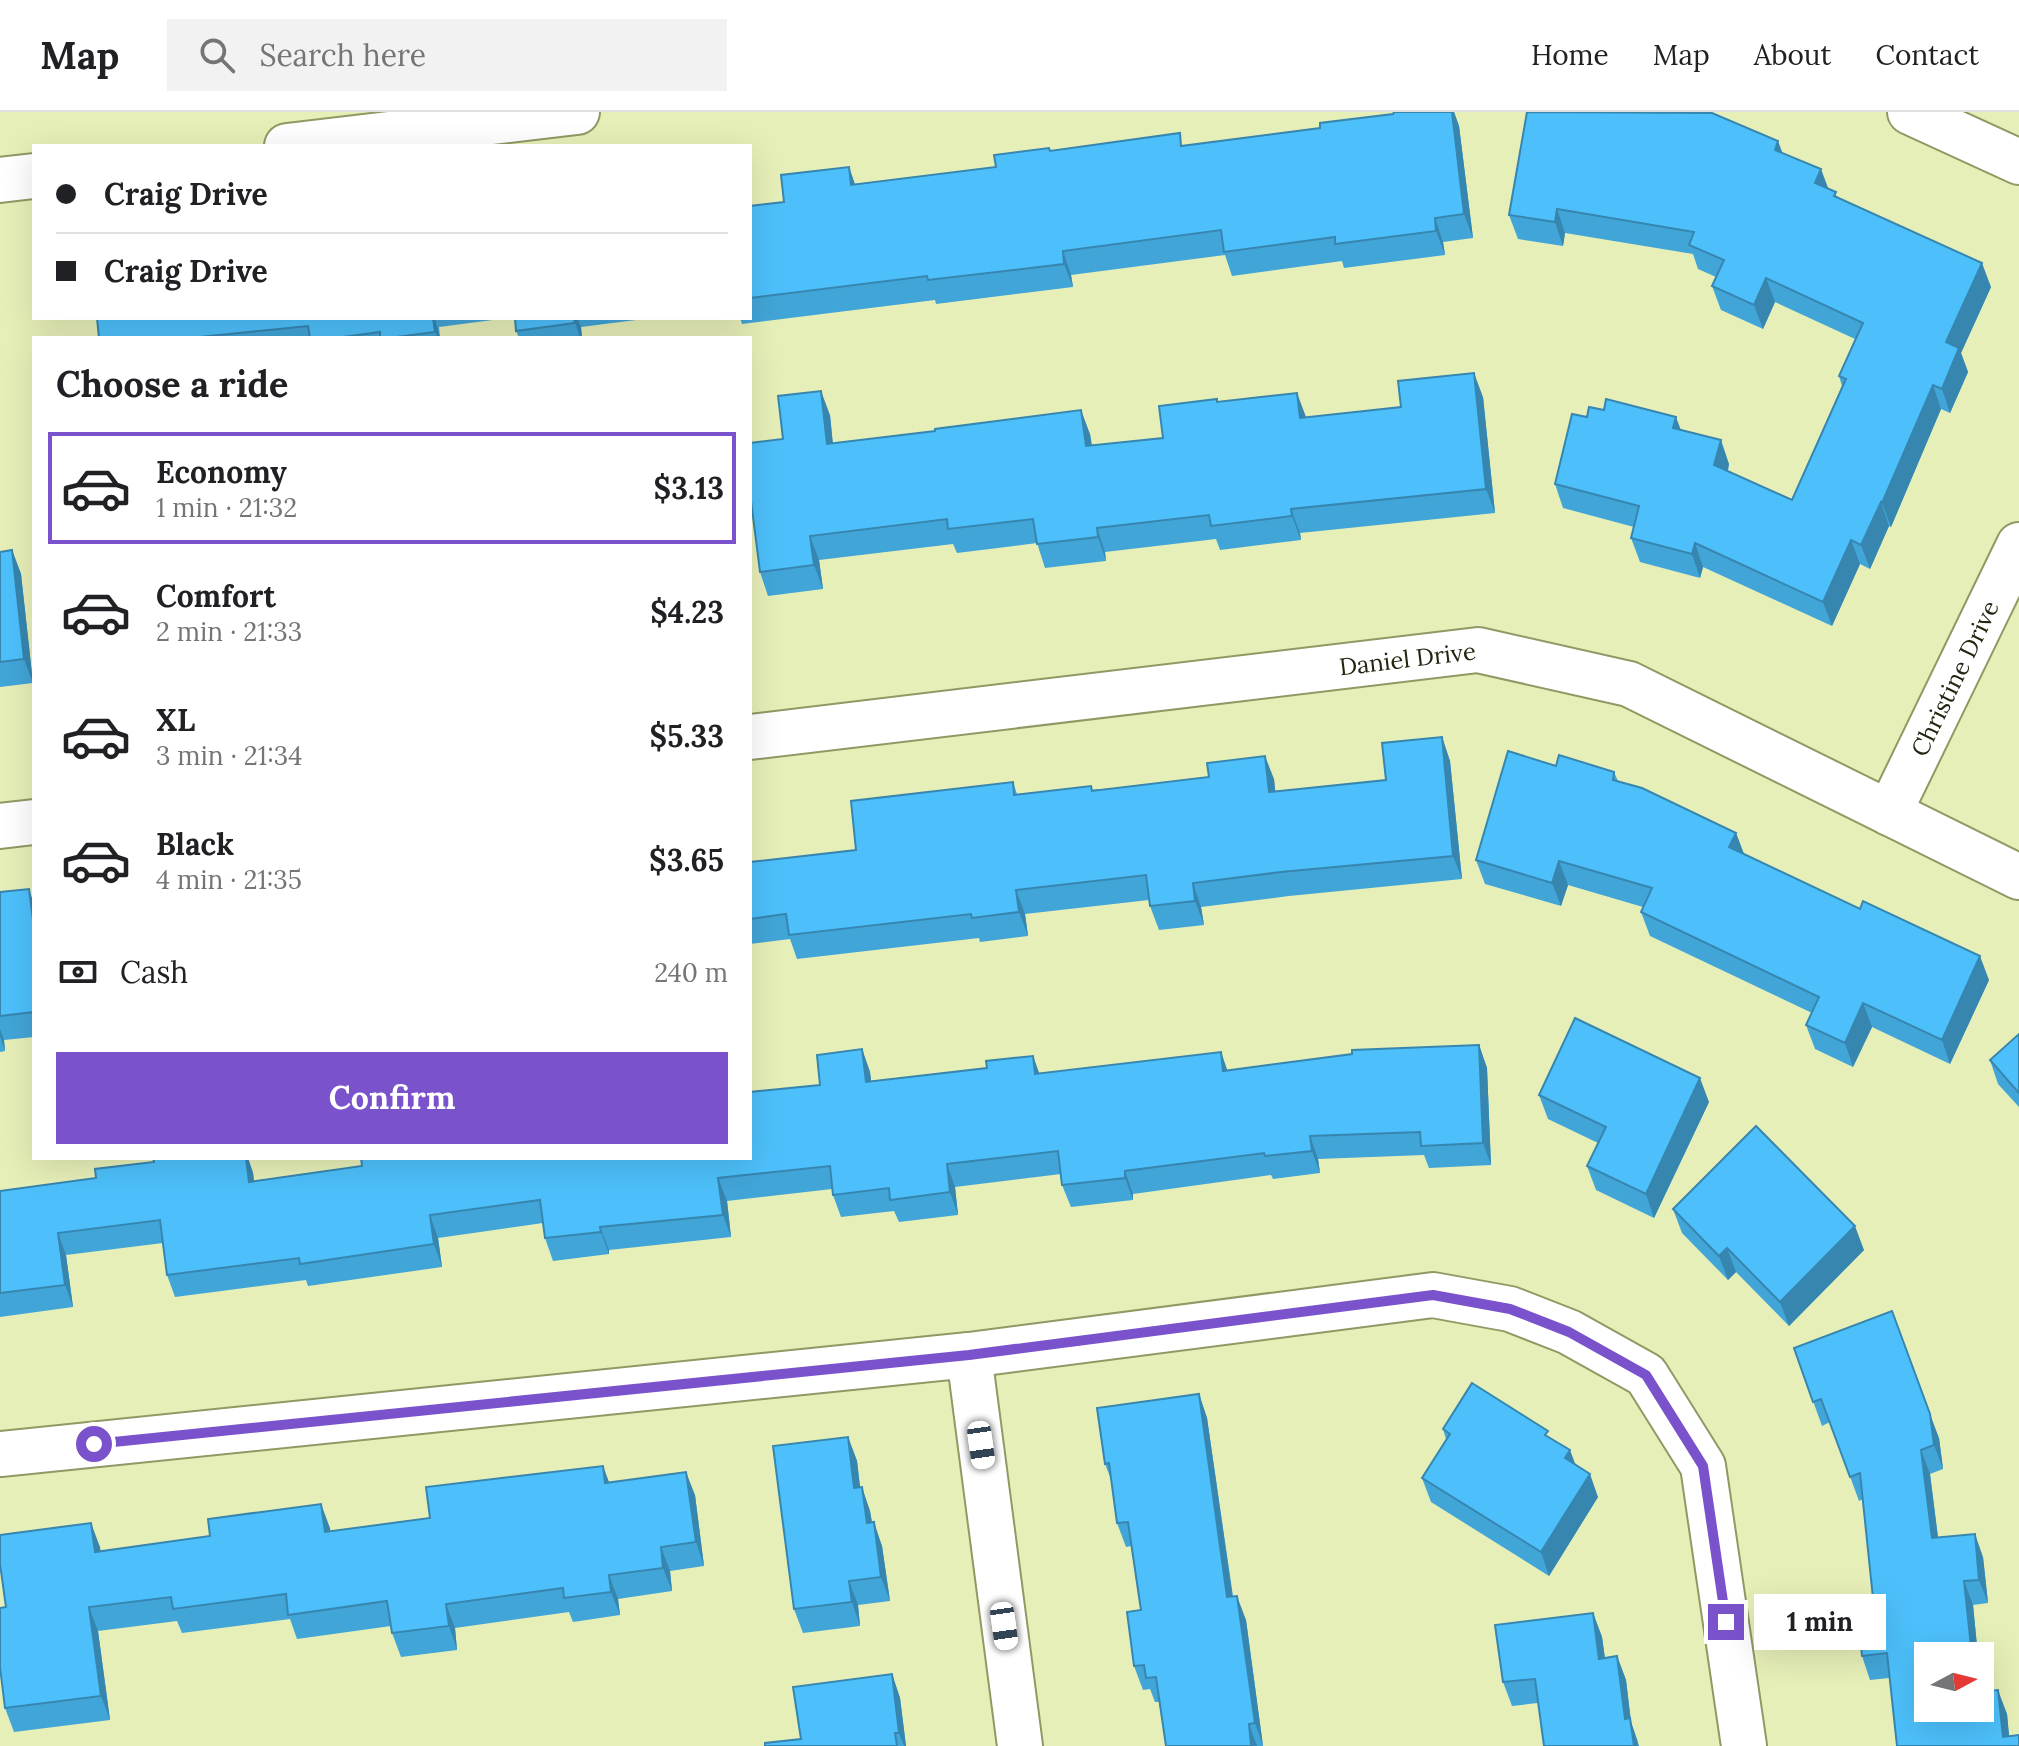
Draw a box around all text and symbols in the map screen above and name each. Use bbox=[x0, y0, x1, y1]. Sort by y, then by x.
search box bbox=[167, 19, 727, 91]
text: Map bbox=[40, 31, 119, 79]
icon: search bbox=[195, 33, 239, 77]
text: Search here bbox=[259, 36, 426, 74]
text: Home bbox=[1531, 37, 1609, 73]
text: Map bbox=[1653, 37, 1710, 73]
text: About bbox=[1754, 37, 1831, 73]
text: Contact bbox=[1875, 37, 1979, 73]
text: Craig Drive bbox=[104, 175, 268, 213]
text: Craig Drive bbox=[104, 252, 268, 290]
text: Choose a ride bbox=[56, 361, 288, 407]
icon: car bbox=[60, 452, 132, 524]
text: Economy bbox=[156, 453, 287, 491]
text: $3.13 bbox=[654, 469, 724, 507]
text: 1 min · 21:32 bbox=[156, 491, 297, 524]
icon: car bbox=[60, 576, 132, 648]
text: Comfort bbox=[156, 577, 276, 615]
text: $4.23 bbox=[650, 593, 724, 631]
street label: Christine Drive bbox=[1904, 595, 2005, 761]
text: 2 min · 21:33 bbox=[156, 615, 302, 648]
street label: Daniel Drive bbox=[1337, 635, 1477, 682]
icon: car bbox=[60, 700, 132, 772]
text: XL bbox=[156, 701, 195, 739]
text: $5.33 bbox=[650, 717, 724, 755]
text: 3 min · 21:34 bbox=[156, 739, 302, 772]
icon: car bbox=[60, 824, 132, 896]
text: Black bbox=[156, 825, 234, 863]
text: $3.65 bbox=[649, 841, 724, 879]
text: 4 min · 21:35 bbox=[156, 863, 302, 896]
icon: cash bbox=[56, 950, 100, 994]
text: Cash bbox=[120, 953, 188, 991]
text: 240 m bbox=[654, 956, 728, 989]
button: Confirm bbox=[56, 1052, 728, 1144]
car bbox=[966, 1420, 996, 1470]
route start bbox=[76, 1426, 112, 1462]
callout: 1 min bbox=[1754, 1594, 1886, 1650]
car bbox=[989, 1601, 1019, 1651]
route end bbox=[1708, 1604, 1744, 1640]
text: 1 min bbox=[1787, 1605, 1853, 1638]
north arrow bbox=[1914, 1642, 1994, 1722]
map controls bbox=[1914, 1642, 1994, 1722]

